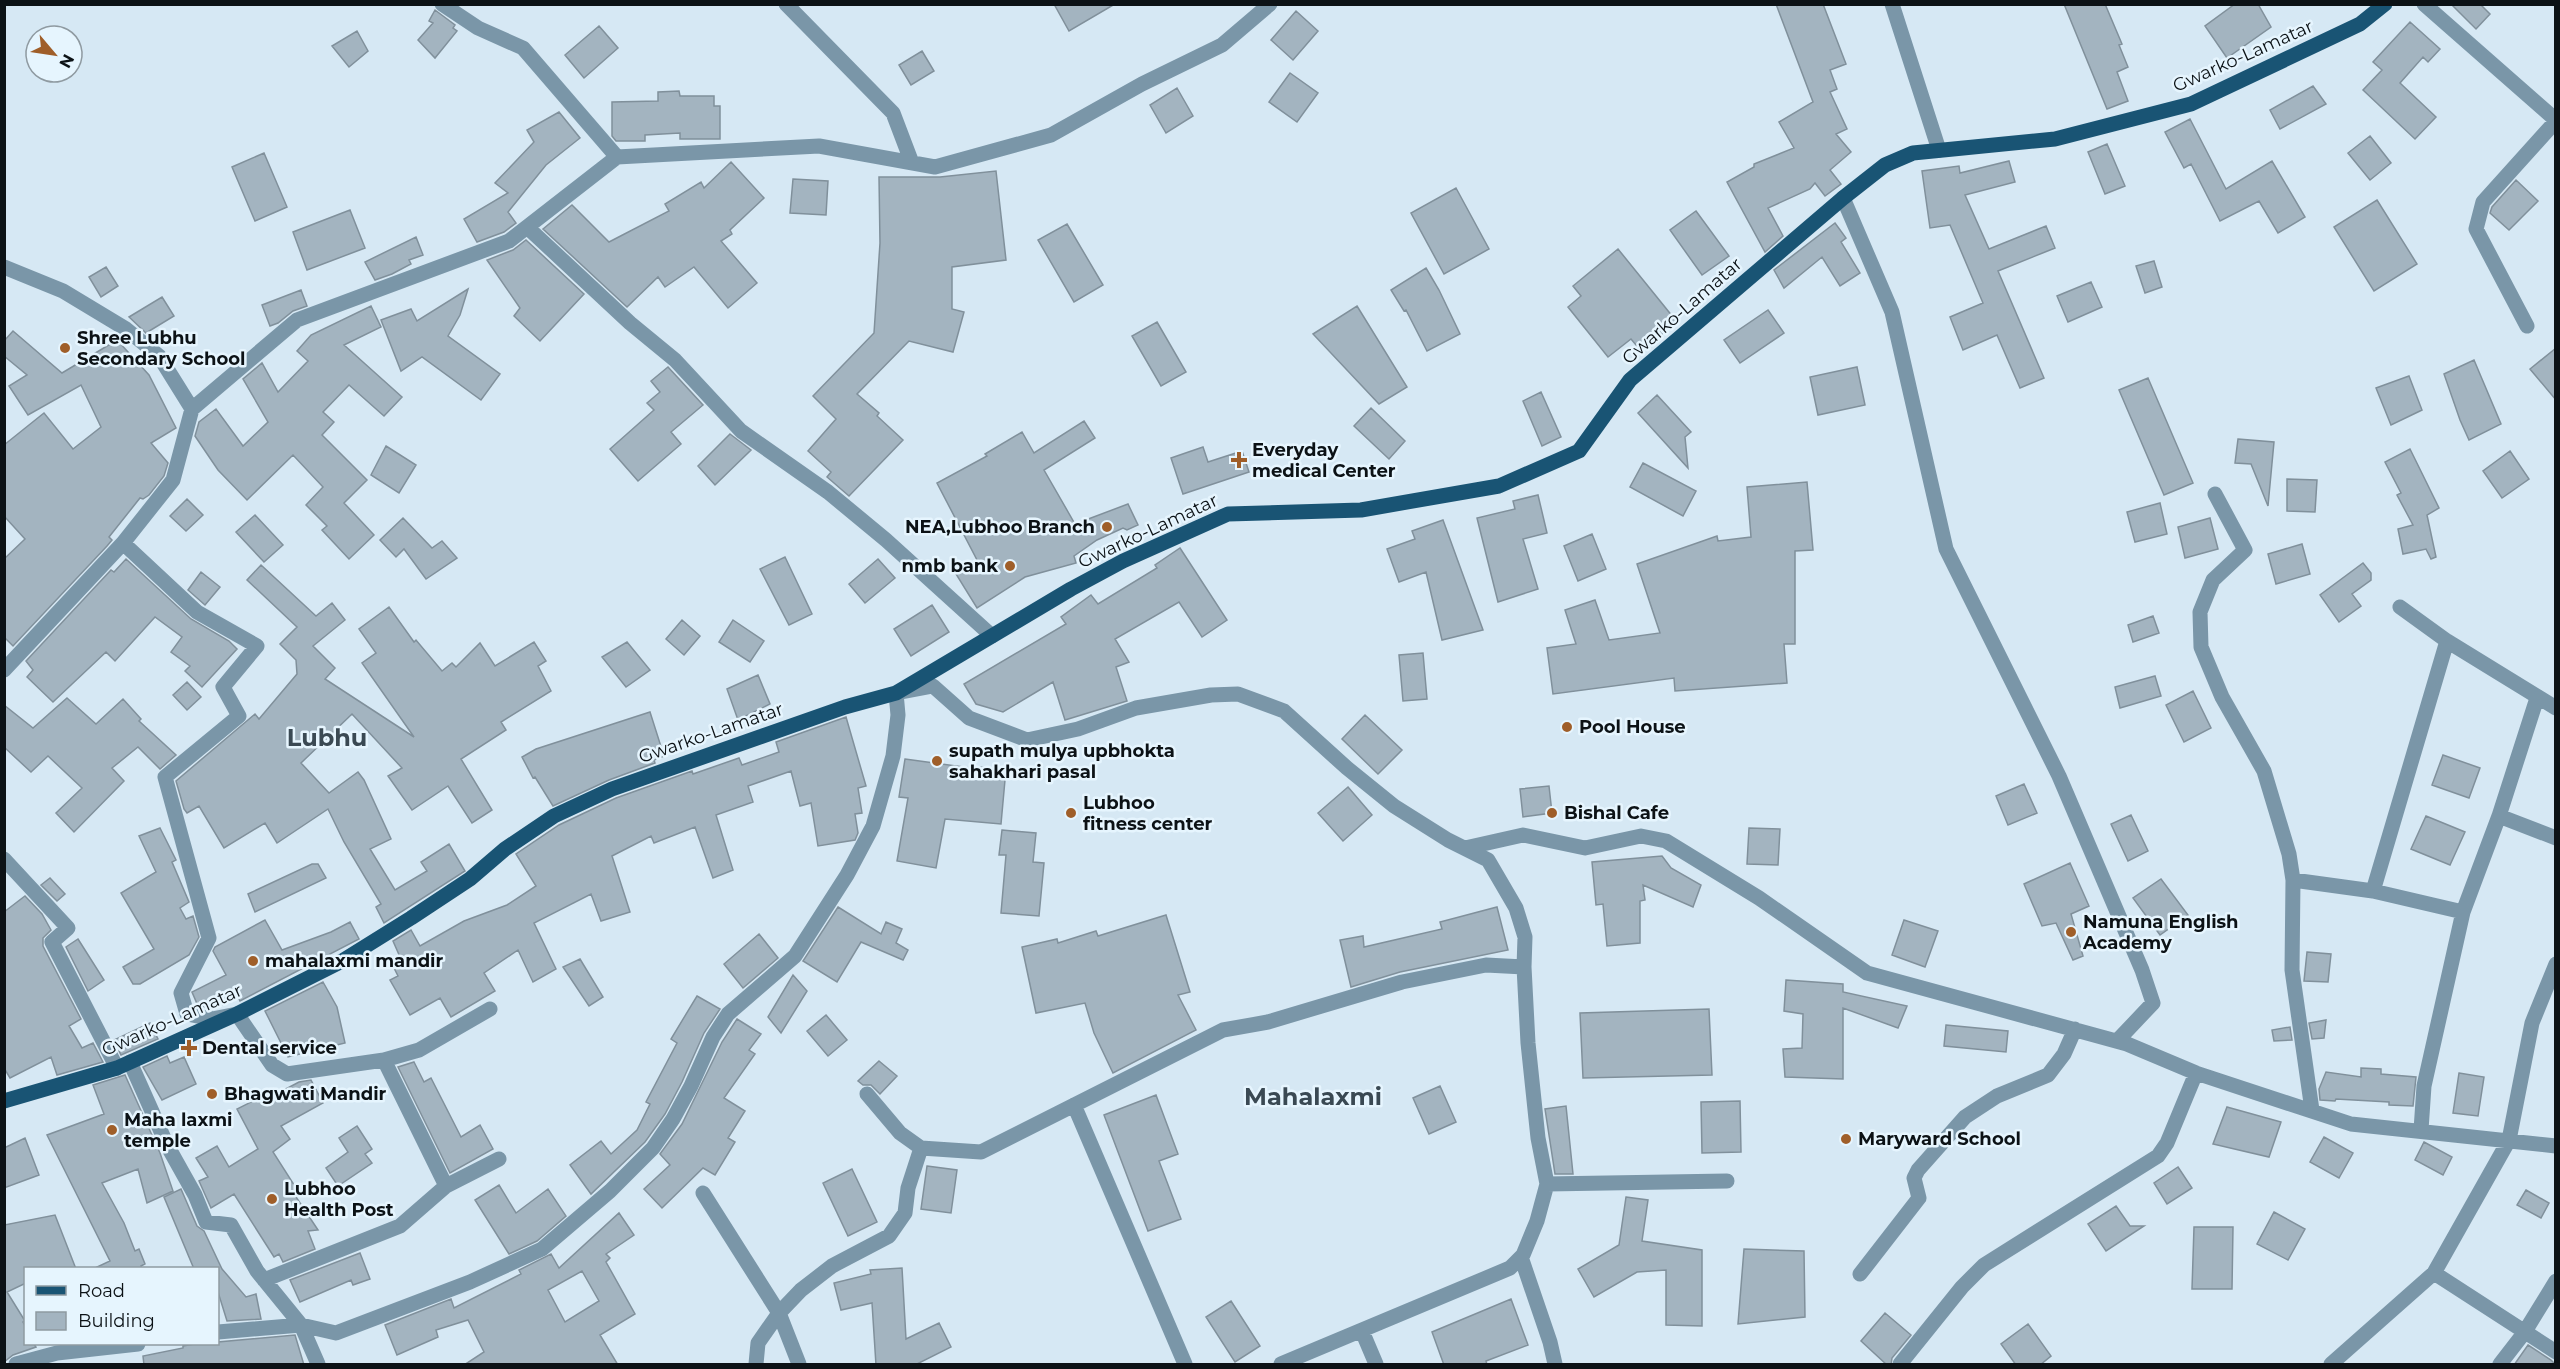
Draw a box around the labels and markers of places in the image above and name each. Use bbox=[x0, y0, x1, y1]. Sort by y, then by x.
place label: Shree Lubhu Secondary School bbox=[77, 327, 245, 370]
marker: Shree Lubhu Secondary School bbox=[58, 341, 72, 355]
place label: Everyday medical Center bbox=[1252, 439, 1396, 482]
marker: Everyday medical Center bbox=[1230, 451, 1248, 469]
place label: NEA,Lubhoo Branch bbox=[905, 516, 1095, 538]
marker: NEA,Lubhoo Branch bbox=[1100, 520, 1114, 534]
place label: nmb bank bbox=[902, 555, 998, 577]
marker: nmb bank bbox=[1003, 559, 1017, 573]
place label: Pool House bbox=[1579, 716, 1686, 738]
marker: Pool House bbox=[1560, 720, 1574, 734]
place label: supath mulya upbhokta sahakhari pasal bbox=[949, 740, 1175, 783]
marker: supath mulya upbhokta sahakhari pasal bbox=[930, 754, 944, 768]
place label: Lubhoo fitness center bbox=[1083, 792, 1213, 835]
place label: Bishal Cafe bbox=[1564, 802, 1669, 824]
marker: Lubhoo fitness center bbox=[1064, 806, 1078, 820]
marker: Bishal Cafe bbox=[1545, 806, 1559, 820]
place label: Namuna English Academy bbox=[2082, 911, 2239, 954]
marker: Namuna English Academy bbox=[2064, 925, 2078, 939]
place label: mahalaxmi mandir bbox=[265, 950, 444, 972]
marker: mahalaxmi mandir bbox=[246, 954, 260, 968]
place label: Dental service bbox=[202, 1037, 337, 1059]
marker: Dental service bbox=[180, 1039, 198, 1057]
place label: Bhagwati Mandir bbox=[224, 1083, 387, 1105]
marker: Bhagwati Mandir bbox=[205, 1087, 219, 1101]
place label: Maha laxmi temple bbox=[124, 1109, 232, 1152]
marker: Maha laxmi temple bbox=[105, 1123, 119, 1137]
place label: Maryward School bbox=[1858, 1128, 2021, 1150]
marker: Maryward School bbox=[1839, 1132, 1853, 1146]
place label: Lubhoo Health Post bbox=[284, 1178, 394, 1221]
marker: Lubhoo Health Post bbox=[265, 1192, 279, 1206]

